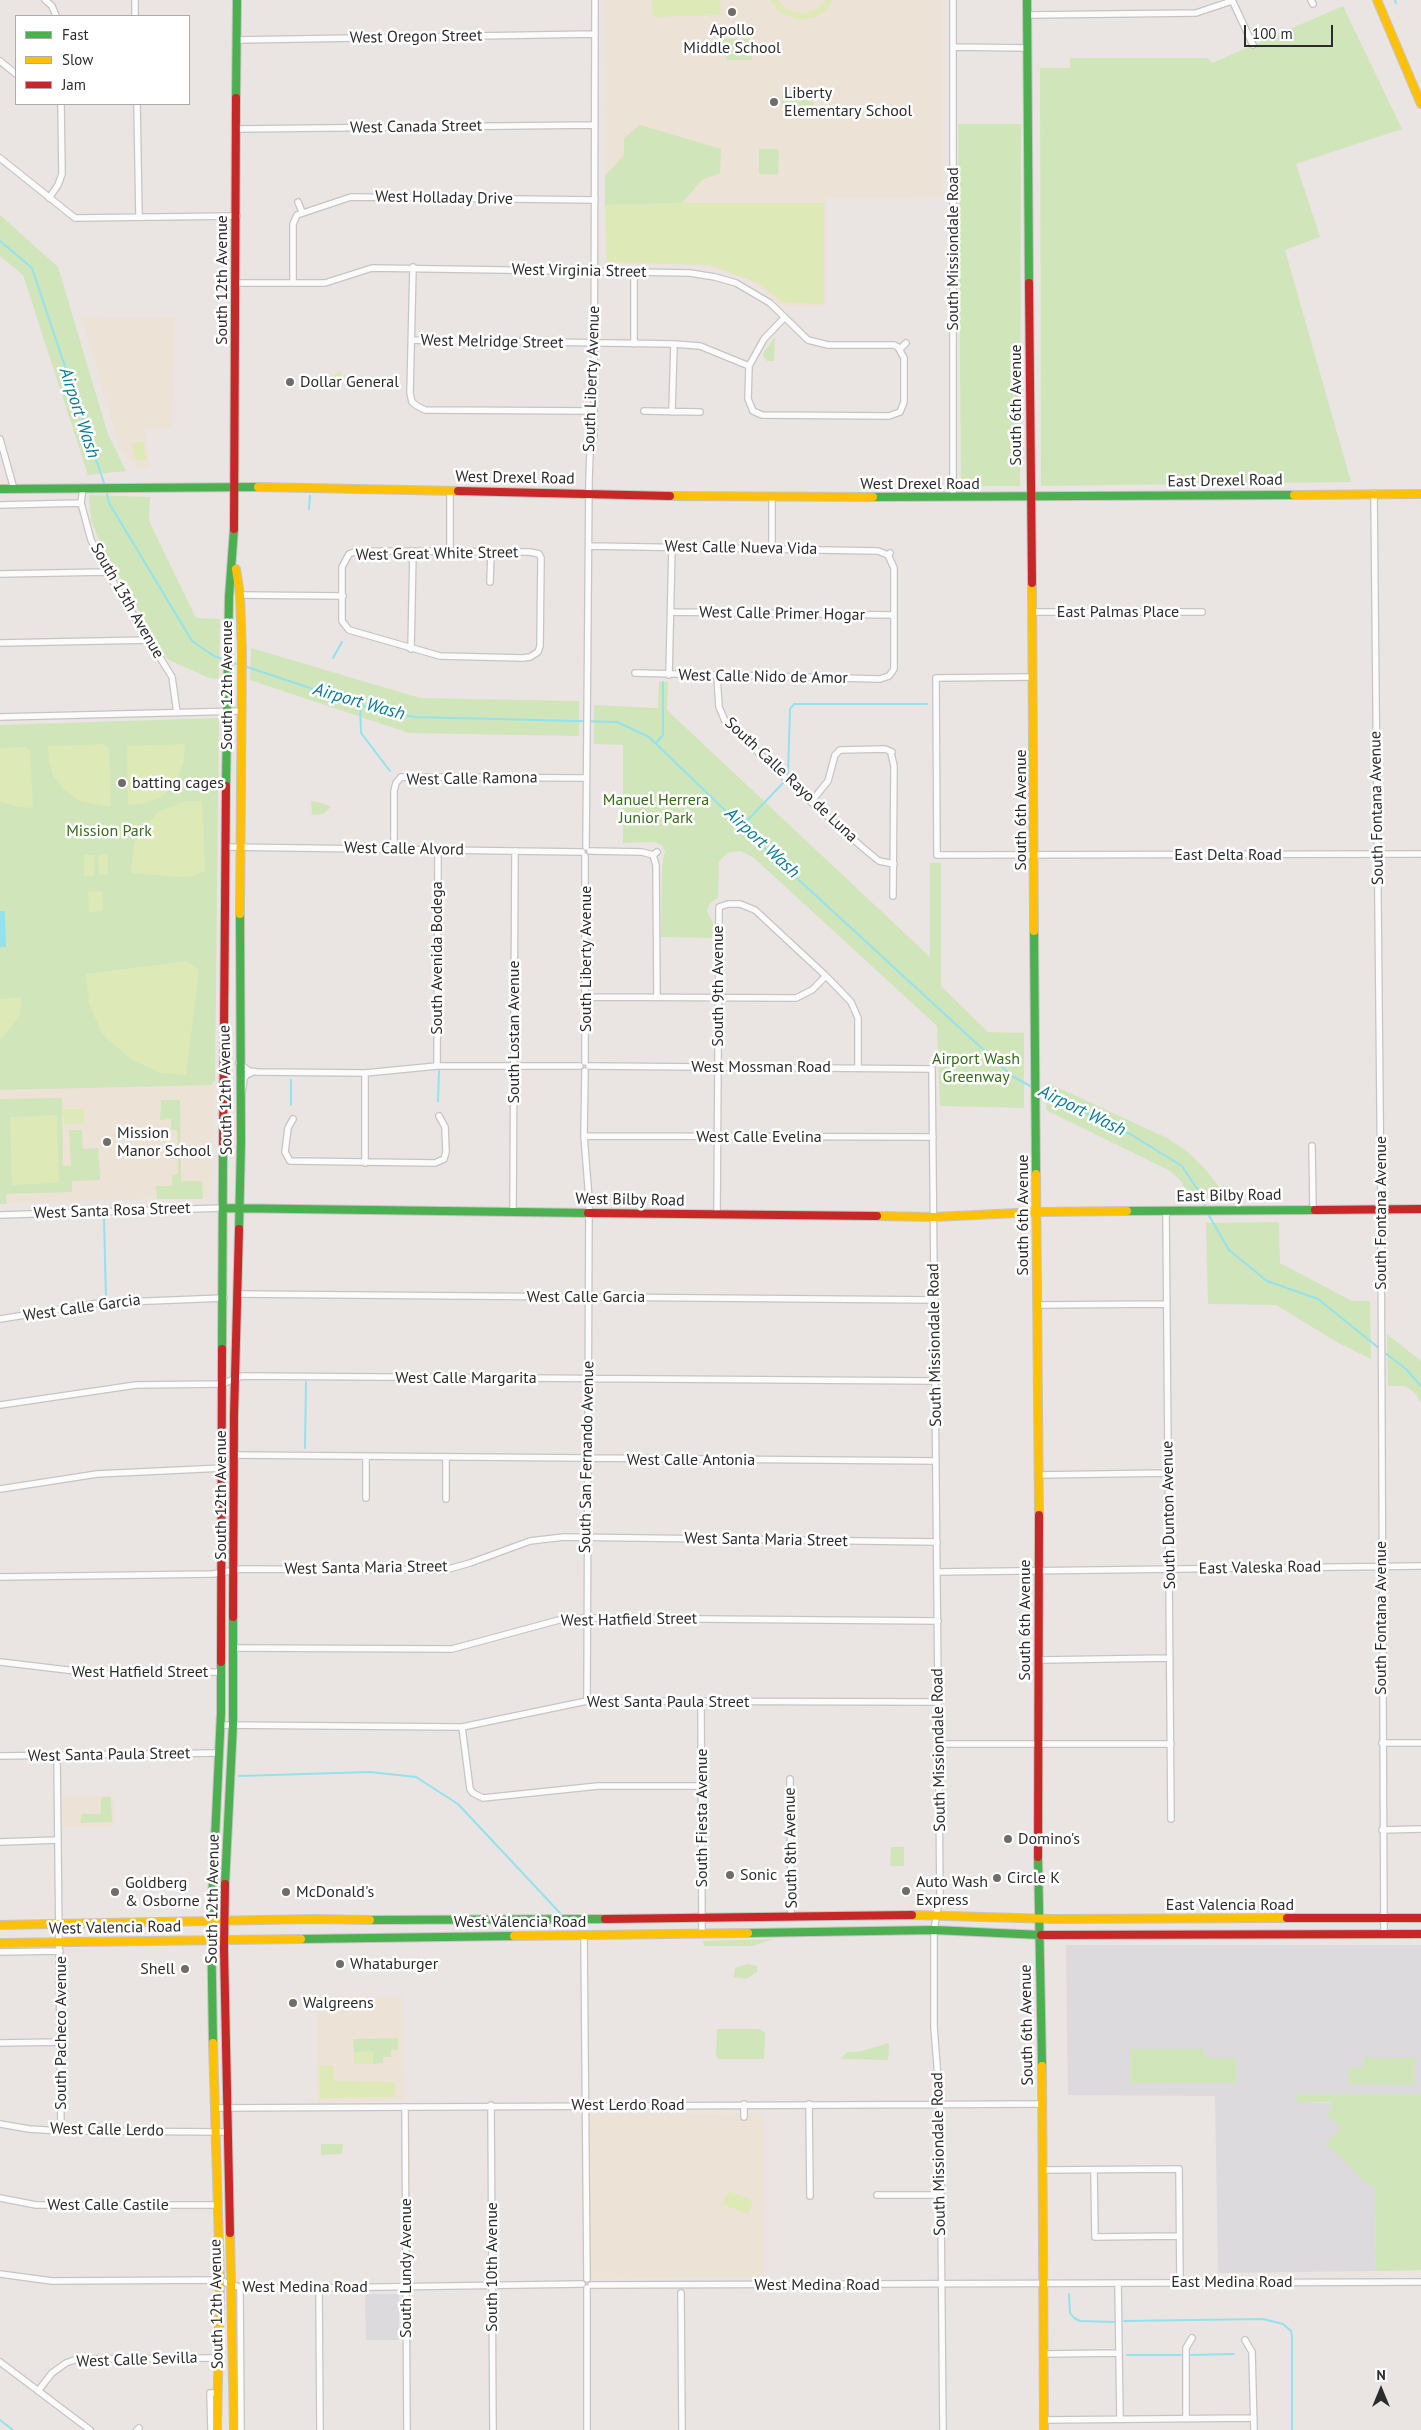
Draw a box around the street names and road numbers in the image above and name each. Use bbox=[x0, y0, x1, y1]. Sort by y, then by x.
street label: West Oregon Street bbox=[350, 26, 482, 48]
street label: West Canada Street bbox=[350, 116, 482, 138]
street label: South Missiondale Road bbox=[943, 167, 963, 331]
street label: West Holladay Drive bbox=[375, 187, 513, 209]
street label: South 12th Avenue bbox=[212, 215, 232, 345]
street label: West Virginia Street bbox=[511, 260, 647, 282]
street label: South Liberty Avenue bbox=[580, 305, 604, 453]
street label: West Melridge Street bbox=[420, 331, 564, 353]
street label: South 6th Avenue bbox=[1006, 344, 1026, 466]
street label: West Drexel Road bbox=[455, 467, 575, 489]
street label: East Drexel Road bbox=[1167, 470, 1283, 492]
street label: West Drexel Road bbox=[860, 474, 980, 494]
street label: West Calle Nueva Vida bbox=[665, 537, 817, 559]
street label: South 13th Avenue bbox=[86, 540, 168, 662]
street label: West Great White Street bbox=[355, 543, 519, 565]
street label: East Palmas Place bbox=[1057, 602, 1179, 622]
street label: West Calle Primer Hogar bbox=[699, 603, 865, 625]
street label: South 12th Avenue bbox=[217, 620, 237, 750]
street label: West Calle Nido de Amor bbox=[678, 666, 848, 688]
street label: South Calle Rayo de Luna bbox=[721, 714, 861, 846]
street label: South Fontana Avenue bbox=[1366, 731, 1388, 885]
street label: South 6th Avenue bbox=[1011, 749, 1031, 871]
street label: West Calle Ramona bbox=[406, 768, 538, 790]
street label: West Calle Alvord bbox=[344, 838, 464, 860]
street label: East Delta Road bbox=[1174, 845, 1282, 865]
street label: South Avenida Bodega bbox=[427, 881, 447, 1035]
street label: South Liberty Avenue bbox=[576, 886, 596, 1032]
street label: South 9th Avenue bbox=[708, 925, 728, 1047]
street label: South Lostan Avenue bbox=[504, 960, 524, 1104]
street label: South 12th Avenue bbox=[215, 1025, 237, 1155]
street label: West Mossman Road bbox=[691, 1057, 831, 1077]
street label: West Calle Evelina bbox=[696, 1127, 822, 1147]
street label: South Fontana Avenue bbox=[1371, 1136, 1391, 1290]
street label: South 6th Avenue bbox=[1013, 1154, 1033, 1276]
street label: East Bilby Road bbox=[1176, 1185, 1282, 1207]
street label: West Bilby Road bbox=[575, 1189, 685, 1211]
street label: West Santa Rosa Street bbox=[33, 1199, 191, 1223]
street label: South Missiondale Road bbox=[924, 1263, 946, 1427]
street label: West Calle Garcia bbox=[527, 1287, 645, 1307]
street label: West Calle Garcia bbox=[22, 1290, 142, 1326]
street label: South San Fernando Avenue bbox=[576, 1361, 598, 1553]
street label: West Calle Margarita bbox=[395, 1368, 537, 1388]
street label: South 12th Avenue bbox=[211, 1430, 231, 1560]
street label: South Dunton Avenue bbox=[1158, 1440, 1180, 1590]
street label: West Calle Antonia bbox=[627, 1450, 755, 1470]
street label: West Santa Maria Street bbox=[684, 1529, 848, 1551]
street label: South Fontana Avenue bbox=[1371, 1541, 1391, 1695]
street label: West Santa Maria Street bbox=[284, 1557, 448, 1579]
street label: East Valeska Road bbox=[1199, 1557, 1321, 1579]
street label: South 6th Avenue bbox=[1015, 1559, 1035, 1681]
street label: West Hatfield Street bbox=[561, 1609, 697, 1631]
street label: West Hatfield Street bbox=[72, 1662, 208, 1682]
street label: South Missiondale Road bbox=[928, 1668, 950, 1832]
street label: West Santa Paula Street bbox=[587, 1692, 749, 1712]
street label: West Santa Paula Street bbox=[28, 1744, 190, 1766]
street label: South Fiesta Avenue bbox=[692, 1748, 712, 1888]
street label: South 8th Avenue bbox=[780, 1787, 802, 1909]
street label: South 12th Avenue bbox=[202, 1834, 224, 1964]
street label: East Valencia Road bbox=[1166, 1895, 1294, 1915]
street label: West Valencia Road bbox=[454, 1912, 586, 1932]
street label: West Valencia Road bbox=[49, 1917, 181, 1939]
street label: South Pacheco Avenue bbox=[51, 1956, 71, 2110]
street label: South 6th Avenue bbox=[1016, 1964, 1038, 2086]
street label: South Missiondale Road bbox=[928, 2072, 950, 2236]
street label: West Lerdo Road bbox=[571, 2095, 685, 2115]
street label: West Calle Lerdo bbox=[50, 2119, 164, 2141]
street label: West Calle Castile bbox=[47, 2195, 169, 2215]
street label: South Lundy Avenue bbox=[396, 2198, 416, 2338]
street label: South 10th Avenue bbox=[482, 2202, 502, 2332]
street label: South 12th Avenue bbox=[206, 2239, 228, 2369]
street label: East Medina Road bbox=[1171, 2272, 1293, 2292]
street label: West Medina Road bbox=[754, 2275, 880, 2295]
street label: West Medina Road bbox=[242, 2277, 368, 2297]
street label: West Calle Sevilla bbox=[76, 2348, 198, 2372]

